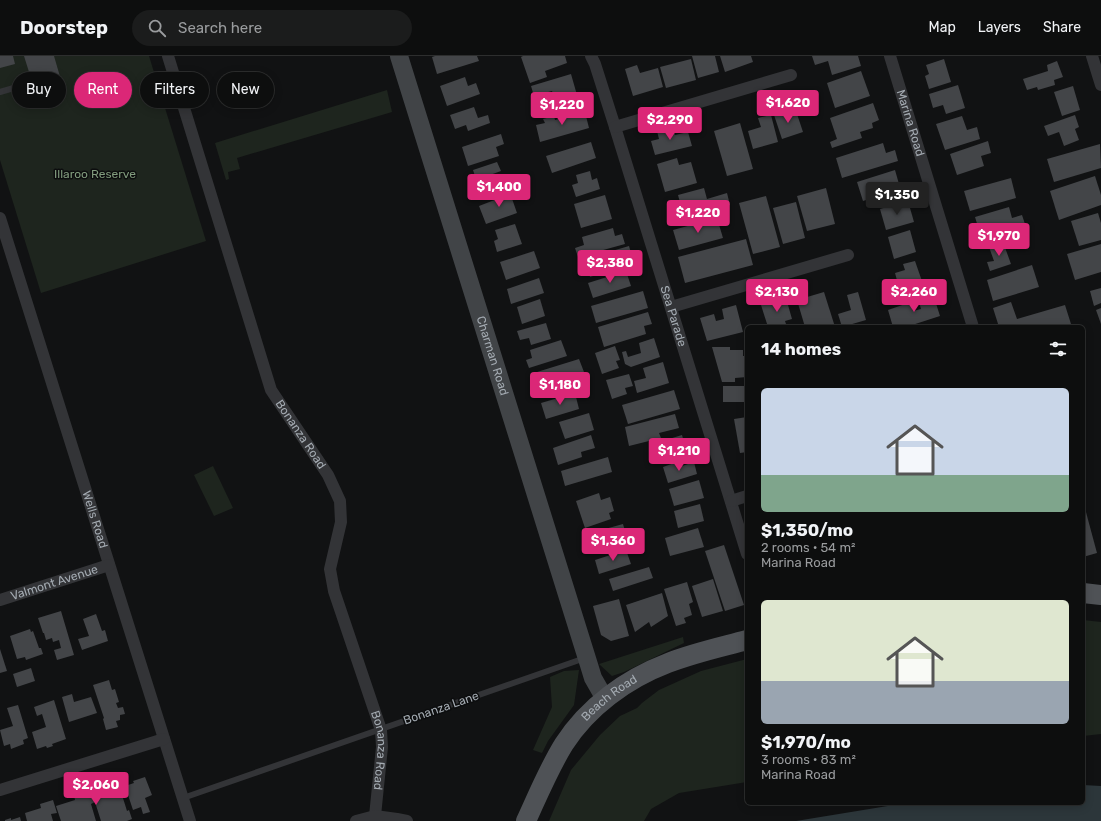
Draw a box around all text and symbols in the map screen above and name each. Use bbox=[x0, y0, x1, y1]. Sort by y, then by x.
search box bbox=[132, 10, 412, 46]
text: Doorstep bbox=[20, 16, 108, 39]
icon: search bbox=[146, 17, 168, 39]
text: Search here bbox=[178, 19, 262, 37]
text: Map bbox=[929, 19, 956, 36]
text: Layers bbox=[978, 19, 1021, 36]
text: Share bbox=[1043, 19, 1081, 36]
chip: Buy bbox=[12, 72, 66, 108]
chip: Rent bbox=[74, 72, 132, 108]
chip: Filters bbox=[140, 72, 209, 108]
chip: New bbox=[217, 72, 274, 108]
street label: Marina Road bbox=[894, 88, 927, 158]
pin: $1,620 bbox=[755, 90, 821, 124]
pin: $1,220 bbox=[529, 92, 595, 126]
text: $1,620 bbox=[766, 95, 810, 110]
text: $1,220 bbox=[540, 97, 584, 112]
pin: $2,290 bbox=[637, 107, 703, 141]
text: $2,290 bbox=[647, 112, 693, 127]
park label: Illaroo Reserve bbox=[54, 167, 136, 181]
pin: $1,400 bbox=[466, 174, 532, 208]
text: $1,400 bbox=[476, 179, 522, 194]
pin: $1,350 bbox=[864, 182, 930, 216]
text: $1,350 bbox=[875, 187, 919, 202]
pin: $1,220 bbox=[665, 200, 731, 234]
text: $1,220 bbox=[676, 205, 720, 220]
pin: $1,970 bbox=[966, 223, 1032, 257]
text: $1,970 bbox=[978, 228, 1020, 243]
pin: $2,380 bbox=[577, 250, 643, 284]
text: $2,380 bbox=[587, 255, 633, 270]
pin: $2,130 bbox=[744, 279, 810, 313]
pin: $2,260 bbox=[881, 279, 947, 313]
street label: Sea Parade bbox=[657, 284, 690, 349]
text: $2,130 bbox=[755, 284, 799, 299]
text: $2,260 bbox=[891, 284, 937, 299]
street label: Charman Road bbox=[474, 314, 511, 397]
icon: filters bbox=[1047, 338, 1069, 360]
text: 14 homes bbox=[761, 339, 841, 359]
pin: $1,180 bbox=[527, 372, 593, 406]
text: $1,180 bbox=[539, 377, 581, 392]
street label: Bonanza Road bbox=[273, 397, 329, 472]
icon: home bbox=[879, 414, 951, 486]
pin: $1,210 bbox=[646, 438, 712, 472]
text: $1,210 bbox=[658, 443, 700, 458]
street label: Wells Road bbox=[79, 489, 111, 550]
text: $1,350/mo bbox=[761, 520, 853, 540]
pin: $1,360 bbox=[580, 528, 646, 562]
text: $1,360 bbox=[591, 533, 635, 548]
text: 2 rooms · 54 m² bbox=[761, 540, 855, 555]
text: Marina Road bbox=[761, 555, 836, 570]
street label: Valmont Avenue bbox=[9, 562, 100, 603]
icon: home bbox=[879, 626, 951, 698]
street label: Beach Road bbox=[578, 672, 639, 724]
street label: Bonanza Lane bbox=[401, 688, 481, 727]
street label: Bonanza Road bbox=[368, 709, 389, 791]
text: $1,970/mo bbox=[761, 732, 851, 752]
text: 3 rooms · 83 m² bbox=[761, 752, 856, 767]
text: Marina Road bbox=[761, 767, 836, 782]
pin: $2,060 bbox=[63, 772, 129, 806]
text: $2,060 bbox=[73, 777, 119, 792]

